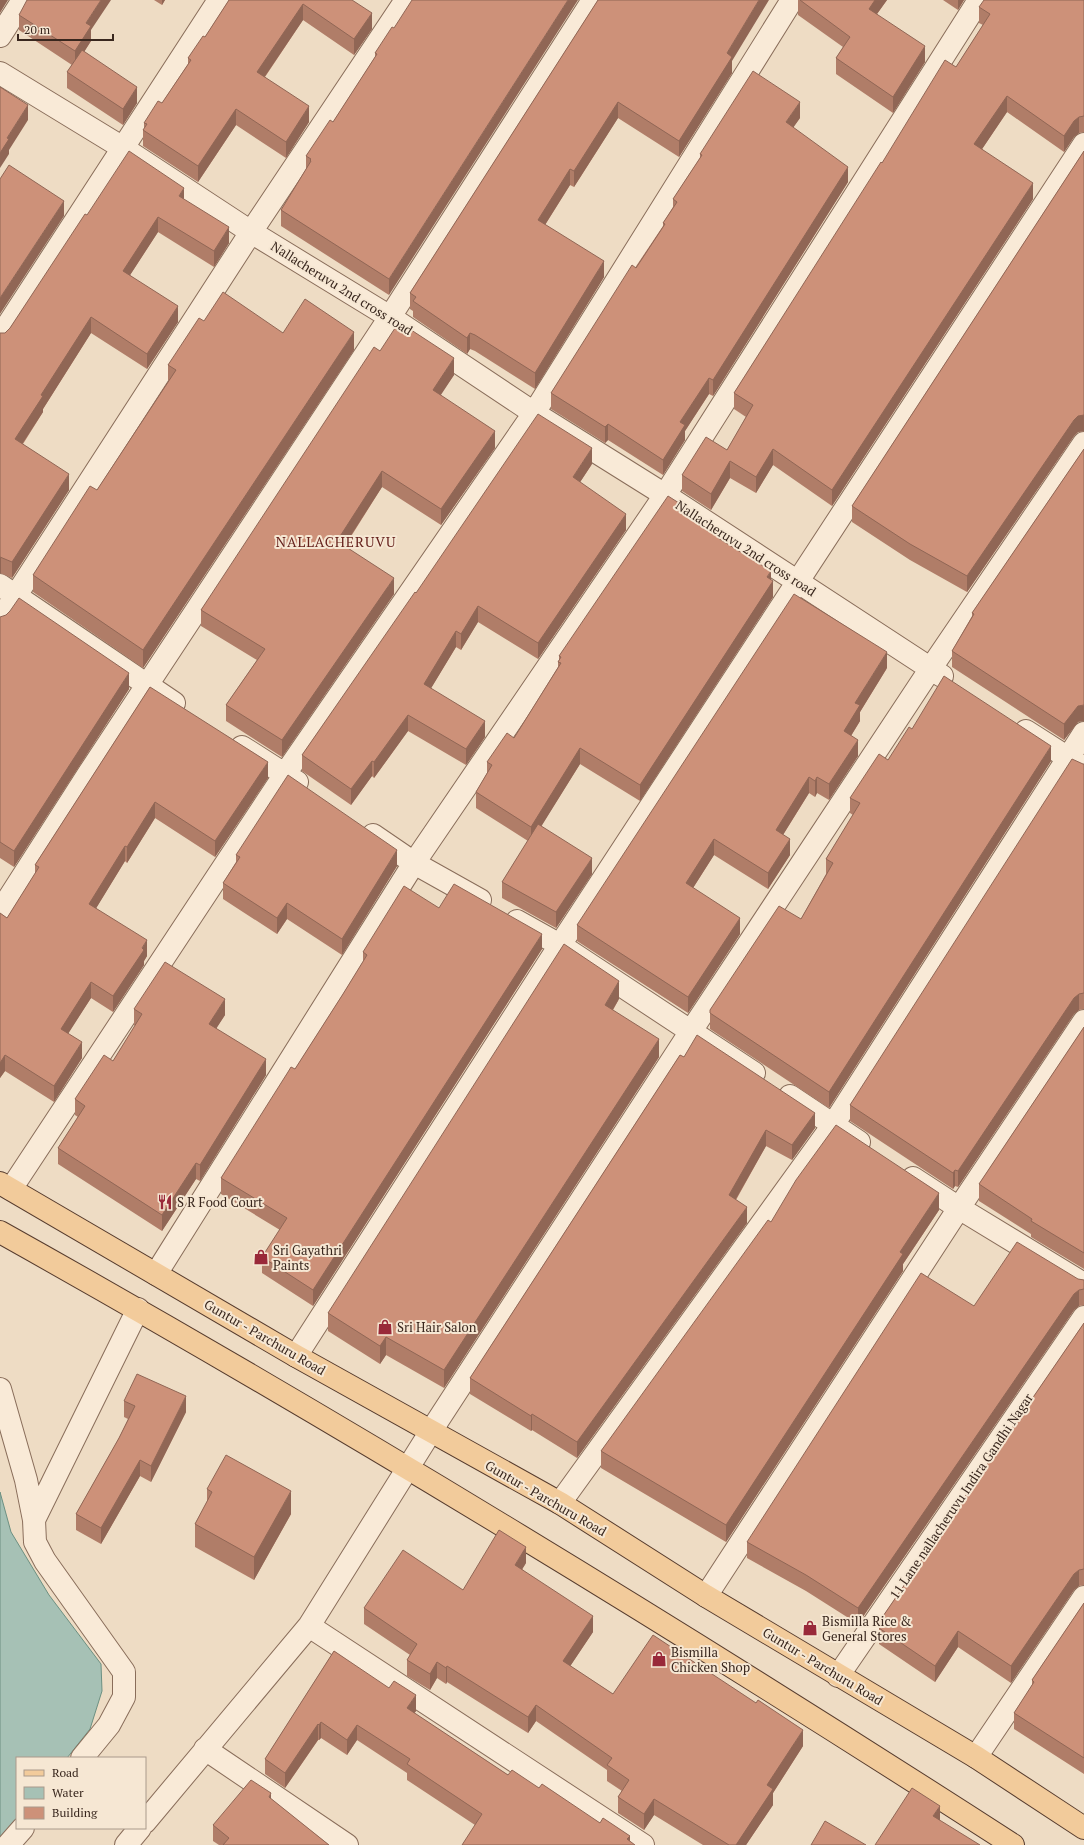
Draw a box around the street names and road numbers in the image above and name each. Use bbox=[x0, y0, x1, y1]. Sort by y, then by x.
street label: Nallacheruvu 2nd cross road bbox=[268, 237, 416, 339]
street label: Nallacheruvu 2nd cross road bbox=[672, 496, 820, 600]
street label: Guntur - Parchuru Road bbox=[201, 1295, 329, 1379]
street label: 11 Lane nallacheruvu Indira Gandhi Nagar bbox=[885, 1390, 1037, 1602]
street label: Guntur - Parchuru Road bbox=[482, 1456, 610, 1540]
street label: Guntur - Parchuru Road bbox=[760, 1623, 886, 1709]

